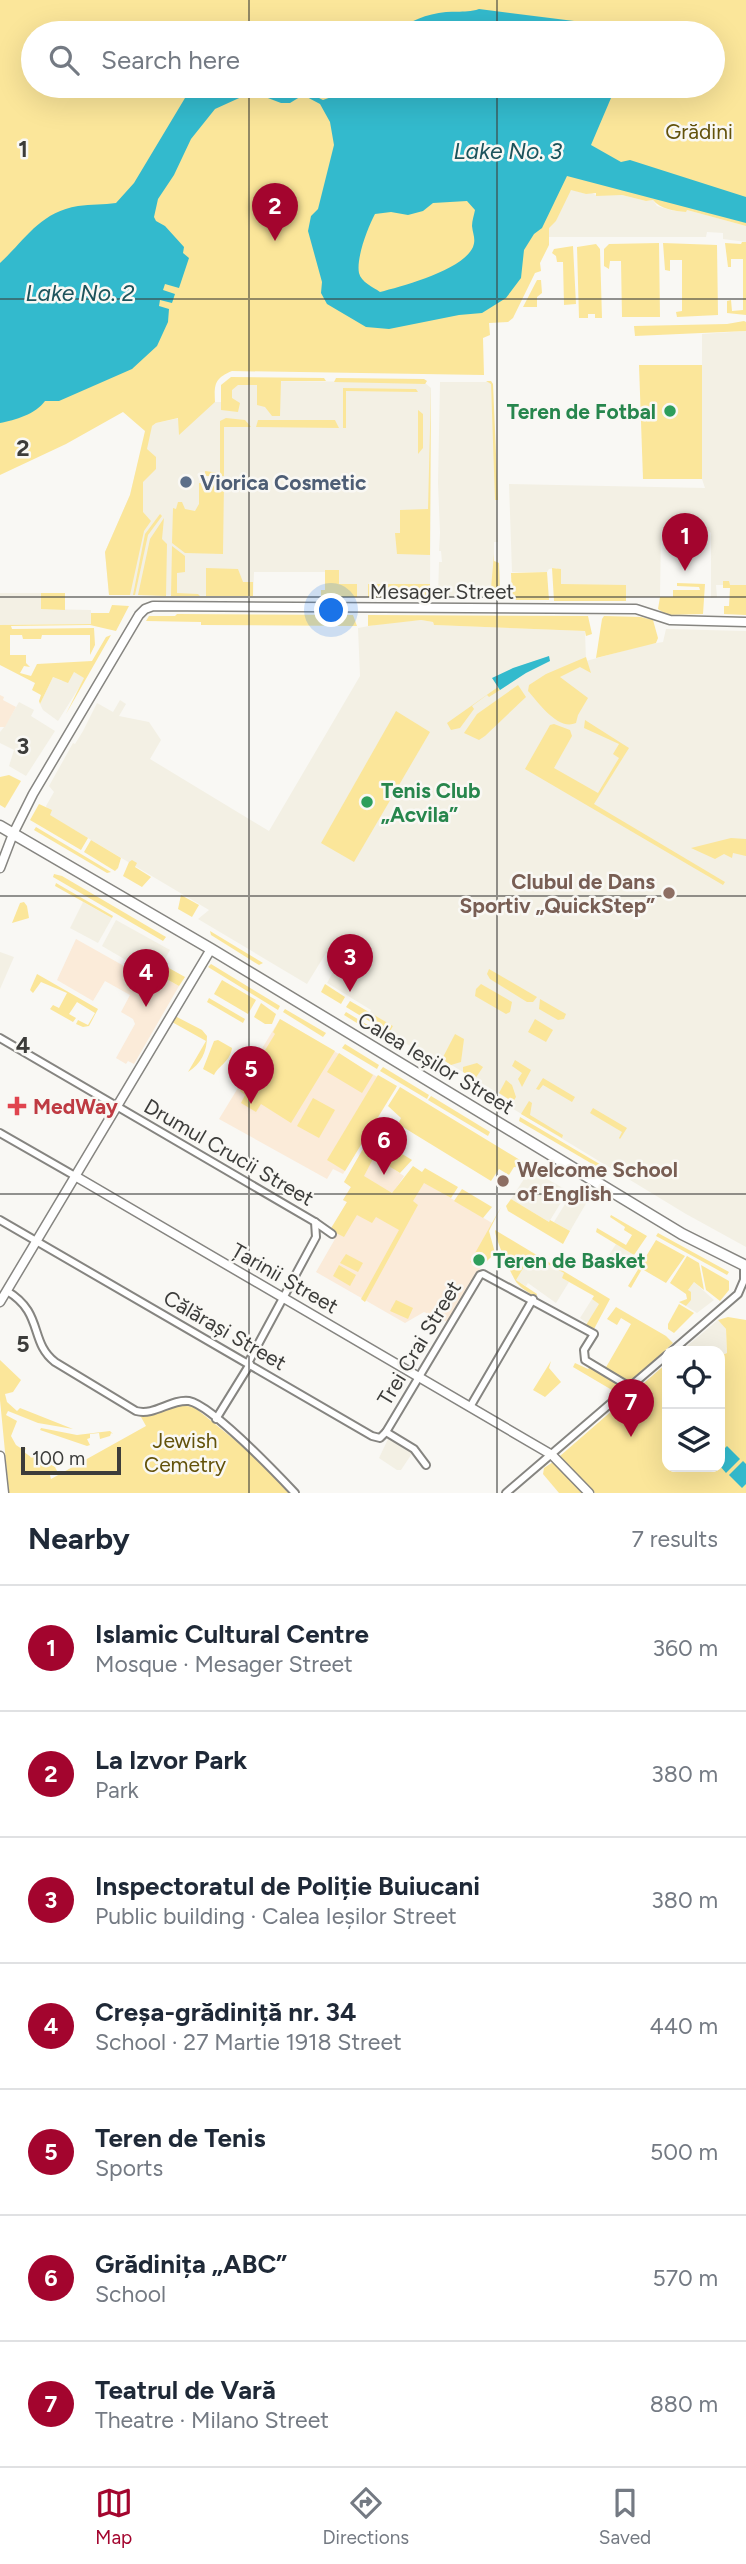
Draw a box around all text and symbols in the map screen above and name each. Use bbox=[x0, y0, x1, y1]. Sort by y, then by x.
search box bbox=[21, 21, 725, 98]
icon: search bbox=[45, 41, 83, 79]
text: Search here bbox=[101, 44, 240, 76]
park label: Grădini bbox=[665, 119, 733, 144]
text: 1 bbox=[18, 135, 28, 163]
water label: Lake No. 3 bbox=[454, 137, 563, 165]
pin: 2 bbox=[252, 183, 298, 241]
water label: Lake No. 2 bbox=[25, 279, 135, 307]
place label: Teren de Fotbal bbox=[507, 399, 656, 424]
marker: Teren de Fotbal bbox=[662, 403, 678, 419]
text: 2 bbox=[16, 434, 30, 462]
place label: Viorica Cosmetic bbox=[200, 470, 367, 495]
marker: Viorica Cosmetic bbox=[178, 474, 194, 490]
pin: 1 bbox=[662, 513, 708, 571]
street label: Mesager Street bbox=[370, 579, 514, 604]
your location bbox=[314, 593, 348, 627]
text: 3 bbox=[17, 732, 29, 760]
place label: Tenis Club „Acvila” bbox=[381, 778, 481, 827]
marker: Tenis Club „Acvila” bbox=[359, 794, 375, 810]
place label: Clubul de Dans Sportiv „QuickStep” bbox=[460, 869, 655, 918]
marker: Clubul de Dans Sportiv „QuickStep” bbox=[661, 885, 677, 901]
pin: 3 bbox=[327, 934, 373, 992]
pin: 4 bbox=[123, 949, 169, 1007]
street label: Calea Ieșilor Street bbox=[353, 1007, 519, 1119]
text: 4 bbox=[16, 1031, 30, 1059]
pin: 5 bbox=[228, 1046, 274, 1104]
street label: Drumul Crucii Street bbox=[140, 1093, 318, 1211]
place label: MedWay bbox=[33, 1094, 119, 1119]
marker: MedWay bbox=[7, 1096, 27, 1116]
pin: 6 bbox=[361, 1117, 407, 1175]
place label: Welcome School of English bbox=[517, 1157, 678, 1206]
marker: Welcome School of English bbox=[495, 1173, 511, 1189]
street label: Țarinii Street bbox=[227, 1237, 343, 1319]
place label: Teren de Basket bbox=[493, 1248, 646, 1273]
marker: Teren de Basket bbox=[471, 1252, 487, 1268]
street label: Trei Crai Street bbox=[372, 1276, 466, 1410]
street label: Călărași Street bbox=[159, 1285, 291, 1375]
text: 5 bbox=[16, 1330, 30, 1358]
map controls bbox=[662, 1346, 725, 1472]
button: locate bbox=[662, 1346, 725, 1409]
pin: 7 bbox=[608, 1379, 654, 1437]
button: layers bbox=[662, 1409, 725, 1472]
park label: Jewish Cemetry bbox=[144, 1428, 226, 1477]
scale bar bbox=[21, 1444, 121, 1476]
text: 100 m bbox=[32, 1447, 85, 1470]
text: Nearby bbox=[28, 1520, 130, 1557]
text: 7 results bbox=[632, 1525, 718, 1553]
text: Islamic Cultural Centre bbox=[95, 1618, 369, 1650]
text: 1 bbox=[46, 1634, 56, 1662]
text: 360 m bbox=[652, 1634, 718, 1662]
text: Mosque · Mesager Street bbox=[95, 1650, 353, 1678]
text: La Izvor Park bbox=[95, 1744, 247, 1776]
text: 2 bbox=[44, 1760, 58, 1788]
text: 380 m bbox=[651, 1760, 718, 1788]
text: Park bbox=[95, 1776, 139, 1804]
text: Inspectoratul de Poliție Buiucani bbox=[95, 1870, 480, 1902]
text: 3 bbox=[45, 1886, 57, 1914]
text: 380 m bbox=[651, 1886, 718, 1914]
text: Public building · Calea Ieșilor Street bbox=[95, 1902, 457, 1930]
text: Creșa-grădiniță nr. 34 bbox=[95, 1996, 356, 2028]
text: 4 bbox=[44, 2012, 58, 2040]
text: 440 m bbox=[649, 2012, 718, 2040]
text: School · 27 Martie 1918 Street bbox=[95, 2028, 402, 2056]
text: Teren de Tenis bbox=[95, 2122, 266, 2154]
text: 5 bbox=[44, 2138, 58, 2166]
text: 500 m bbox=[650, 2138, 718, 2166]
text: Sports bbox=[95, 2154, 163, 2182]
text: Grădinița „ABC” bbox=[95, 2248, 287, 2280]
text: 6 bbox=[44, 2264, 58, 2292]
text: 570 m bbox=[652, 2264, 718, 2292]
text: School bbox=[95, 2280, 166, 2308]
text: Teatrul de Vară bbox=[95, 2374, 276, 2406]
text: 7 bbox=[45, 2390, 57, 2418]
text: 880 m bbox=[650, 2390, 718, 2418]
text: Theatre · Milano Street bbox=[95, 2406, 329, 2434]
tab: Map bbox=[95, 2484, 133, 2549]
tab: Directions bbox=[322, 2484, 409, 2549]
tab: Saved bbox=[599, 2484, 651, 2549]

